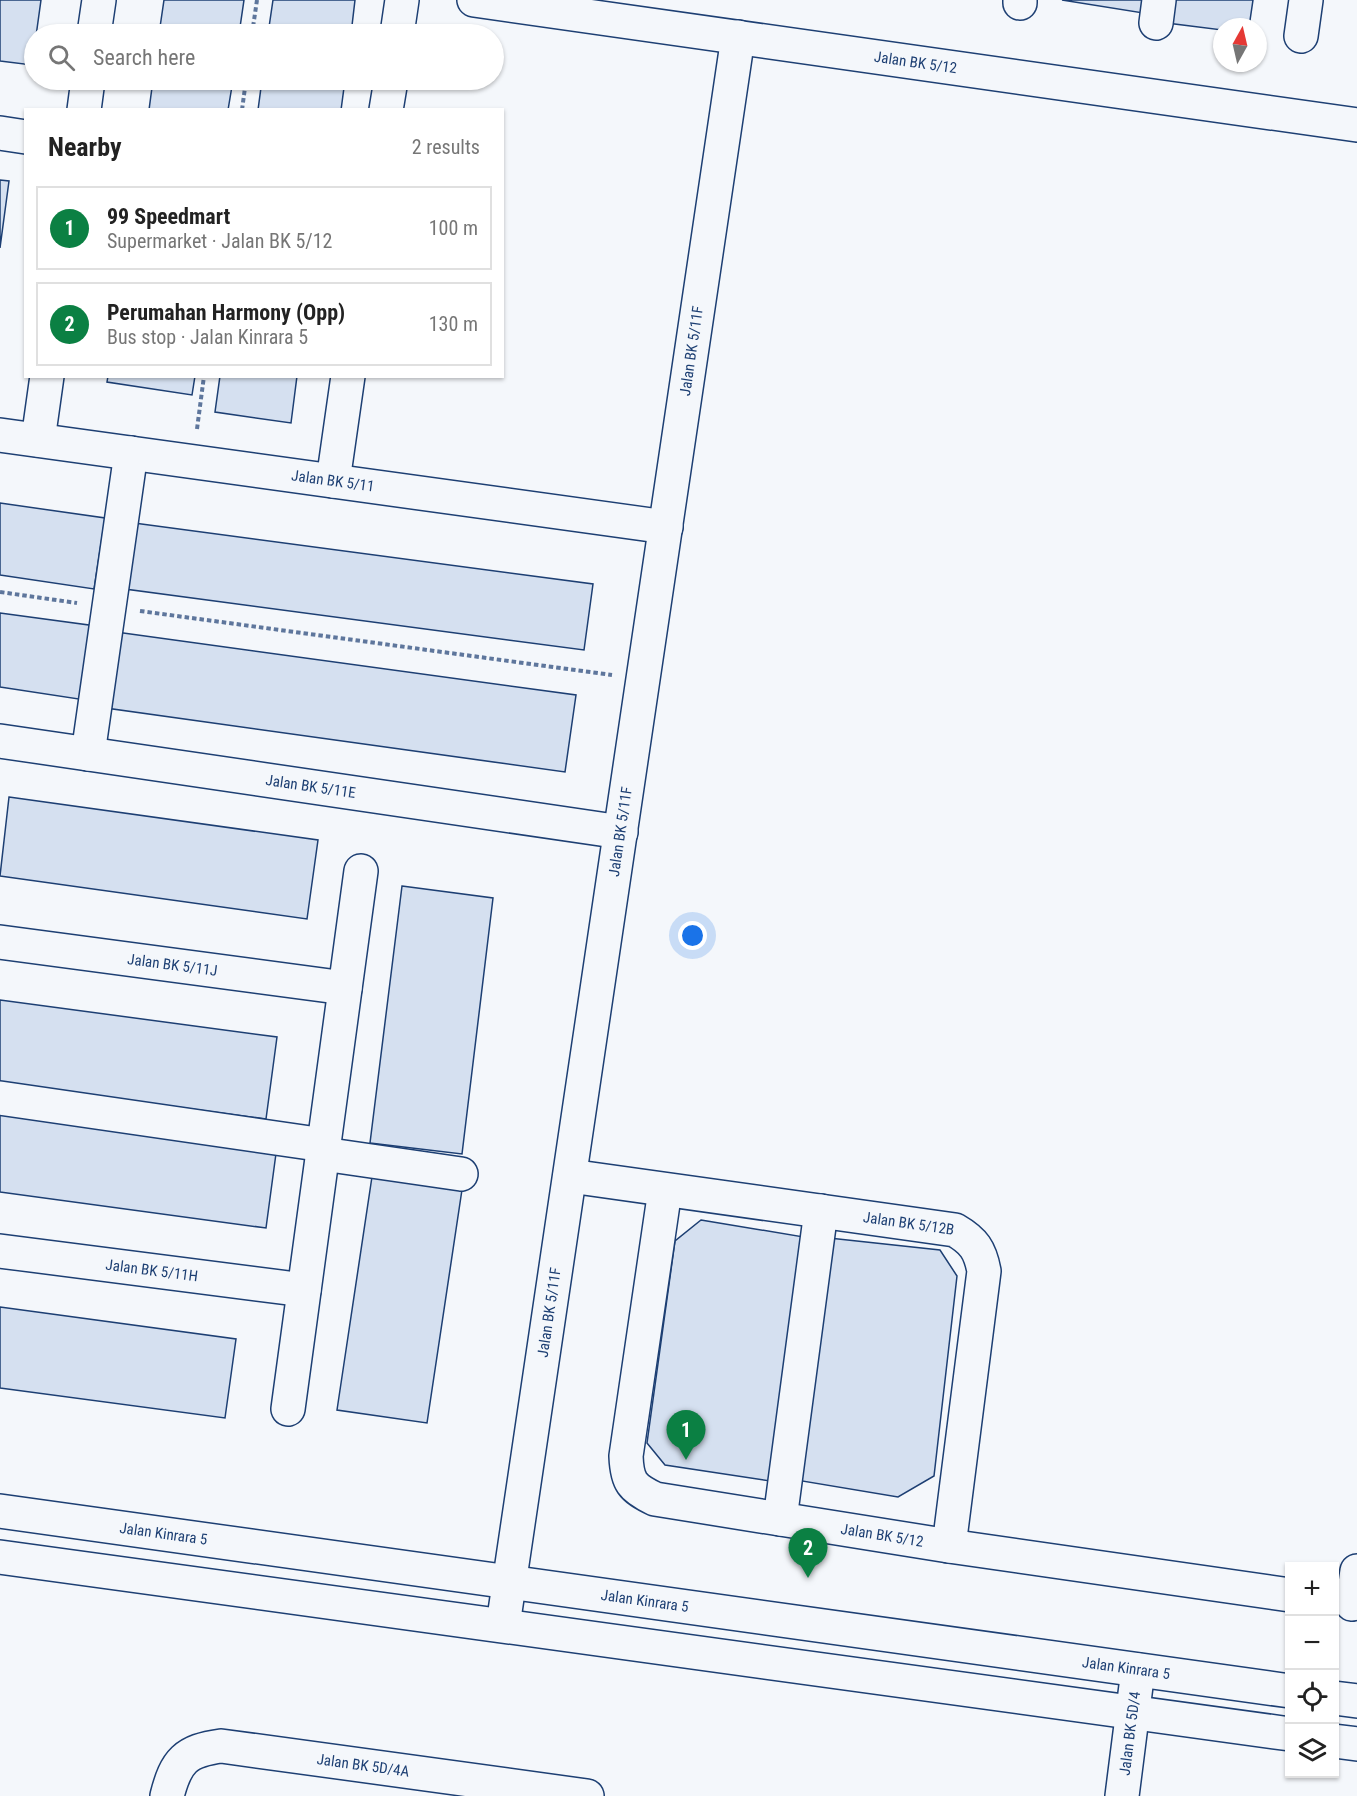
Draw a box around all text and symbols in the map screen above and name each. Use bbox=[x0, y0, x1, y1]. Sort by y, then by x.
north arrow bbox=[1213, 18, 1267, 72]
search box bbox=[24, 24, 504, 90]
icon: search bbox=[45, 41, 78, 74]
text: Search here bbox=[93, 45, 195, 70]
street label: Jalan BK 5/12 bbox=[873, 48, 958, 77]
text: Nearby bbox=[48, 132, 122, 162]
text: 2 results bbox=[412, 135, 480, 159]
text: 99 Speedmart bbox=[107, 204, 230, 229]
text: 1 bbox=[64, 216, 75, 240]
text: 100 m bbox=[429, 216, 478, 240]
text: Supermarket · Jalan BK 5/12 bbox=[107, 229, 332, 253]
text: Perumahan Harmony (Opp) bbox=[107, 300, 345, 325]
street label: Jalan BK 5/11F bbox=[676, 305, 707, 397]
text: 2 bbox=[64, 312, 75, 336]
text: 130 m bbox=[429, 312, 478, 336]
text: Bus stop · Jalan Kinrara 5 bbox=[107, 325, 308, 349]
street label: Jalan BK 5/11 bbox=[290, 466, 375, 496]
street label: Jalan BK 5/11E bbox=[264, 771, 357, 802]
street label: Jalan BK 5/11F bbox=[605, 785, 636, 878]
your location bbox=[678, 921, 707, 950]
street label: Jalan BK 5/11J bbox=[126, 950, 219, 980]
street label: Jalan BK 5/12B bbox=[862, 1208, 955, 1239]
street label: Jalan BK 5/11H bbox=[105, 1256, 199, 1285]
street label: Jalan BK 5/11F bbox=[534, 1266, 565, 1359]
pin: 1 bbox=[666, 1410, 706, 1460]
street label: Jalan Kinrara 5 bbox=[118, 1519, 208, 1549]
street label: Jalan BK 5/12 bbox=[839, 1520, 925, 1551]
pin: 2 bbox=[788, 1528, 828, 1578]
map controls bbox=[1285, 1562, 1339, 1778]
button: + bbox=[1285, 1562, 1339, 1616]
street label: Jalan Kinrara 5 bbox=[600, 1586, 690, 1616]
button: − bbox=[1285, 1616, 1339, 1670]
street label: Jalan Kinrara 5 bbox=[1081, 1653, 1171, 1683]
button: locate bbox=[1285, 1670, 1339, 1724]
street label: Jalan BK 5D/4 bbox=[1116, 1690, 1144, 1777]
button: layers bbox=[1285, 1724, 1339, 1778]
street label: Jalan BK 5D/4A bbox=[316, 1750, 411, 1781]

